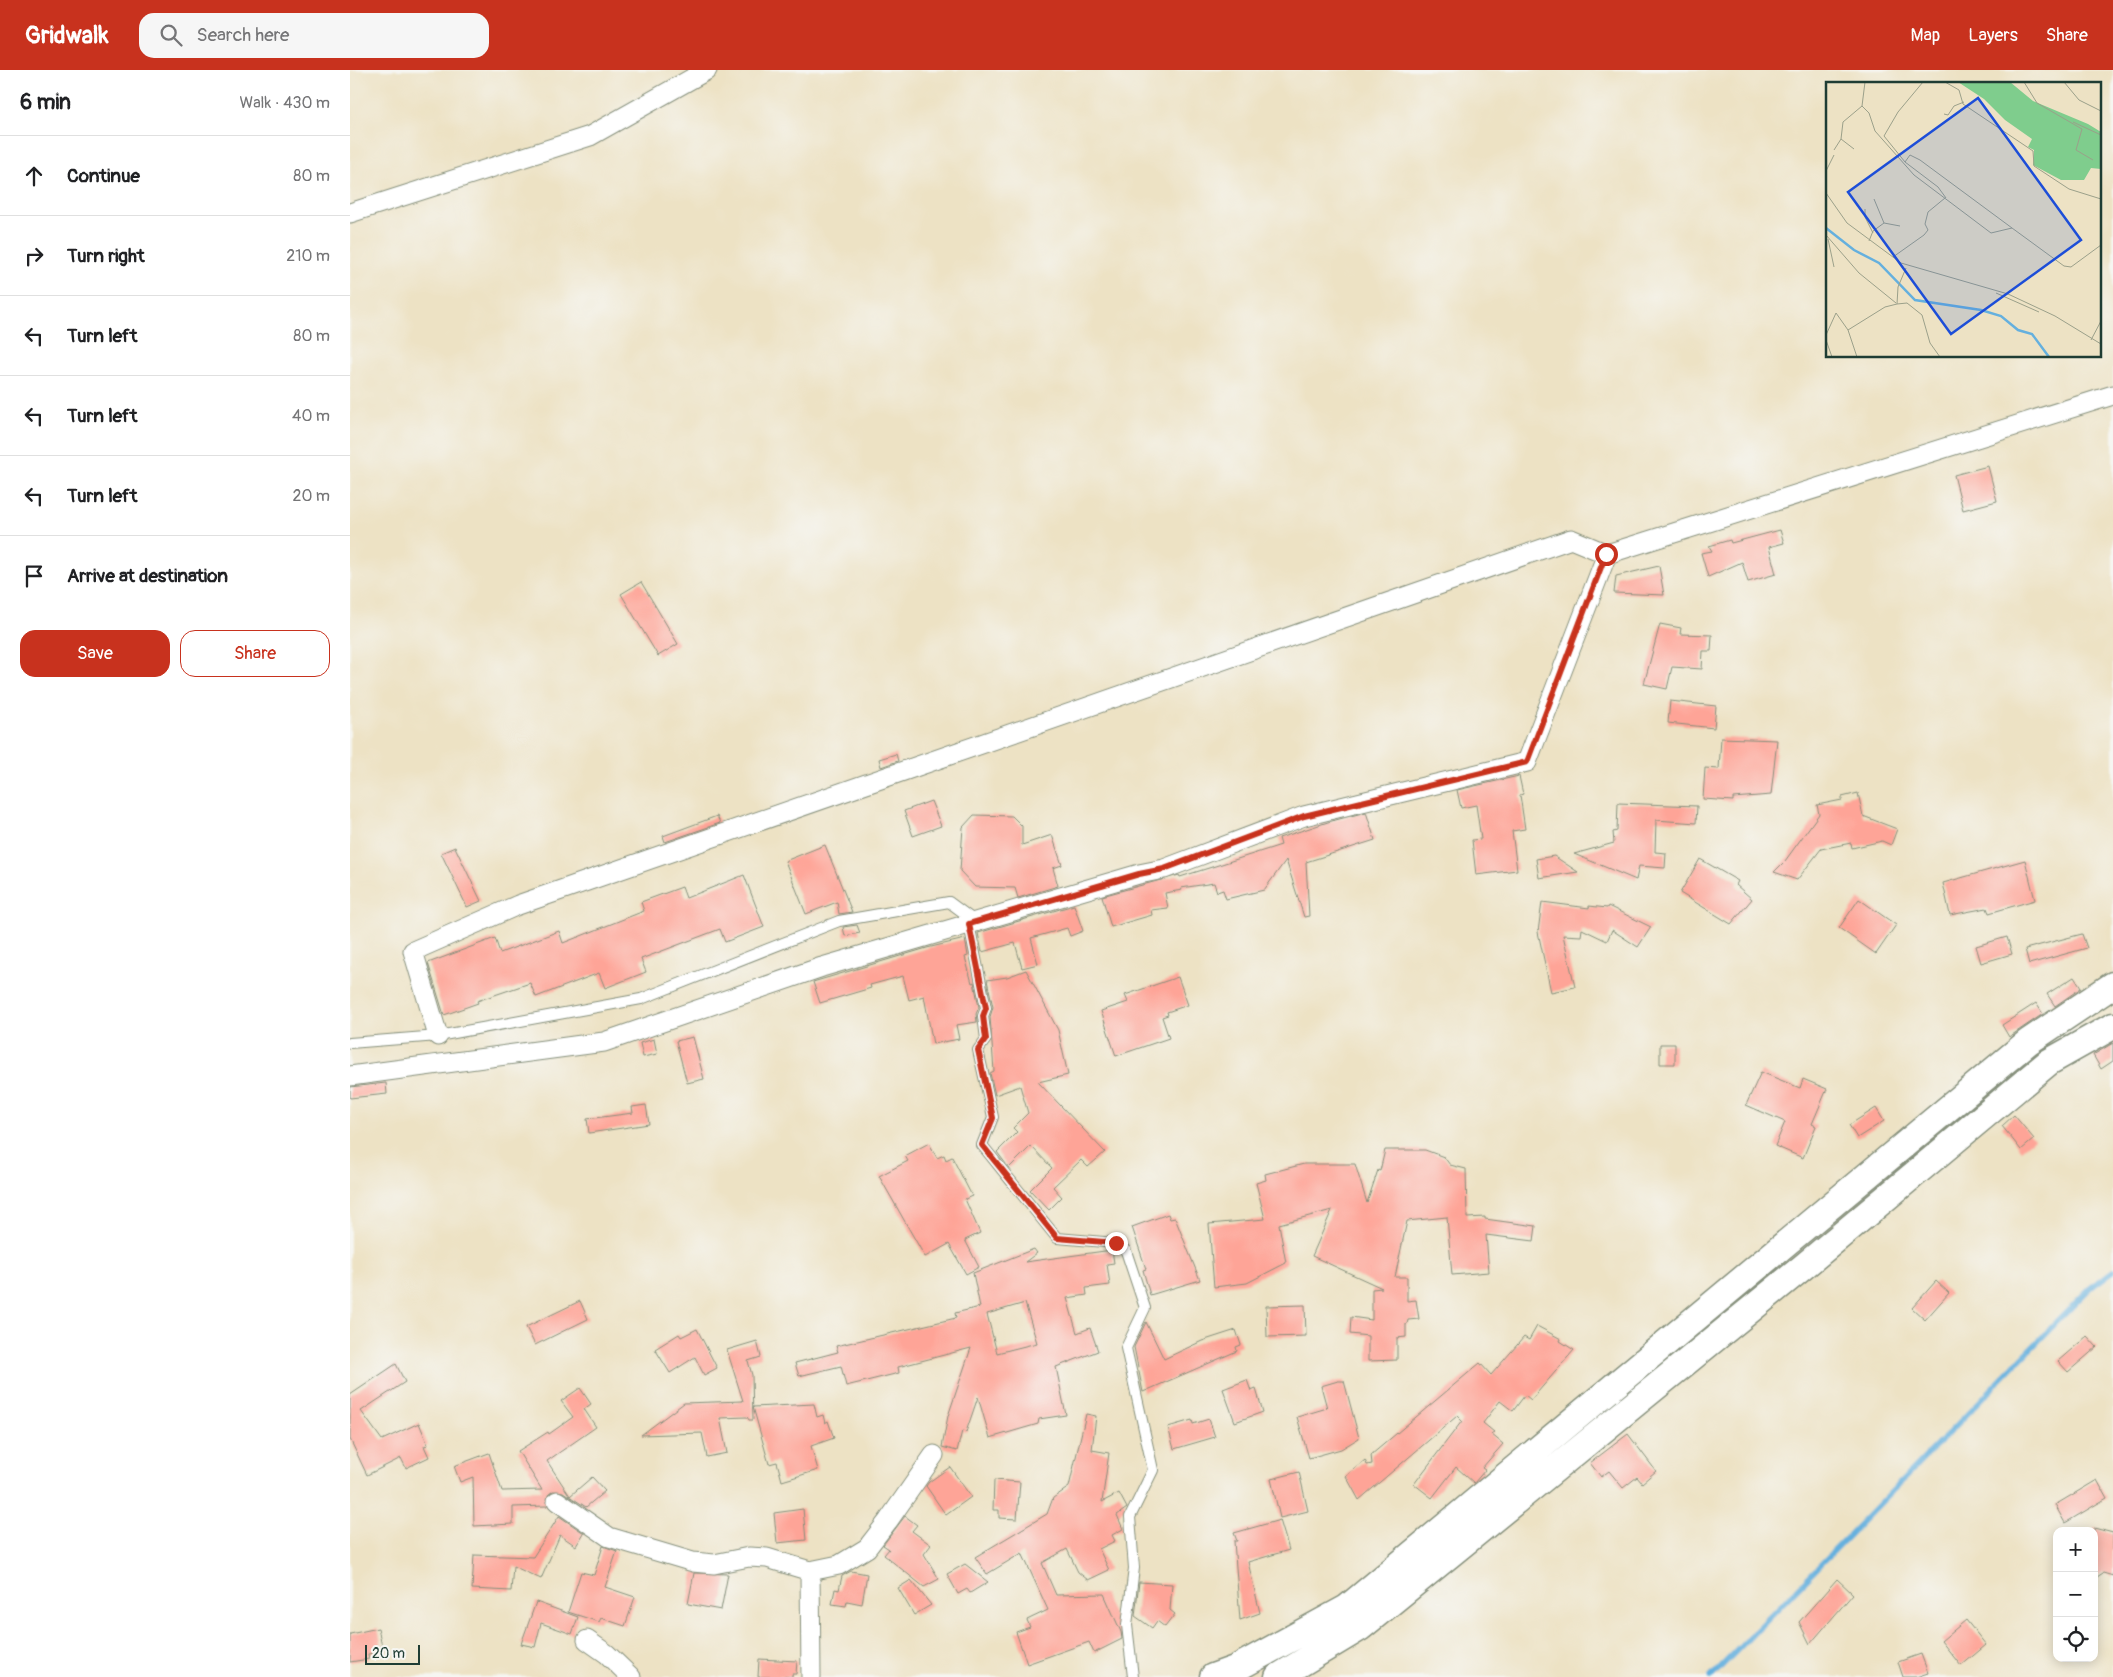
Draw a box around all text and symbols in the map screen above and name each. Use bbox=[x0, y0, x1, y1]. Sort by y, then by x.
search box bbox=[139, 13, 489, 58]
text: Gridwalk bbox=[25, 21, 109, 50]
icon: search bbox=[157, 21, 185, 49]
text: Search here bbox=[197, 23, 289, 47]
text: Map bbox=[1911, 24, 1940, 47]
text: Layers bbox=[1968, 24, 2018, 47]
text: Share bbox=[2046, 24, 2088, 47]
inset map bbox=[1826, 82, 2100, 358]
text: 6 min bbox=[20, 89, 71, 116]
text: Walk · 430 m bbox=[239, 93, 330, 113]
icon: ahead bbox=[20, 162, 48, 190]
text: Continue bbox=[67, 164, 140, 188]
text: 80 m bbox=[293, 166, 330, 186]
icon: right bbox=[20, 242, 48, 270]
text: Turn right bbox=[67, 244, 145, 268]
text: 210 m bbox=[286, 246, 330, 266]
icon: left bbox=[20, 322, 48, 350]
text: Turn left bbox=[67, 324, 137, 348]
text: 80 m bbox=[293, 326, 330, 346]
icon: left bbox=[20, 402, 48, 430]
text: Turn left bbox=[67, 404, 137, 428]
text: 40 m bbox=[292, 406, 330, 426]
icon: left bbox=[20, 482, 48, 510]
text: Turn left bbox=[67, 484, 137, 508]
text: 20 m bbox=[292, 486, 330, 506]
route start bbox=[1595, 543, 1618, 566]
icon: arrive bbox=[20, 562, 48, 590]
text: Arrive at destination bbox=[67, 564, 228, 588]
button: Save bbox=[20, 630, 170, 677]
button: Share bbox=[180, 630, 330, 677]
route end bbox=[1105, 1232, 1128, 1255]
map controls bbox=[2053, 1527, 2098, 1662]
button: + bbox=[2053, 1527, 2098, 1572]
button: − bbox=[2053, 1572, 2098, 1617]
button: locate bbox=[2053, 1617, 2098, 1662]
scale bar bbox=[365, 1642, 420, 1665]
text: 20 m bbox=[372, 1645, 405, 1662]

